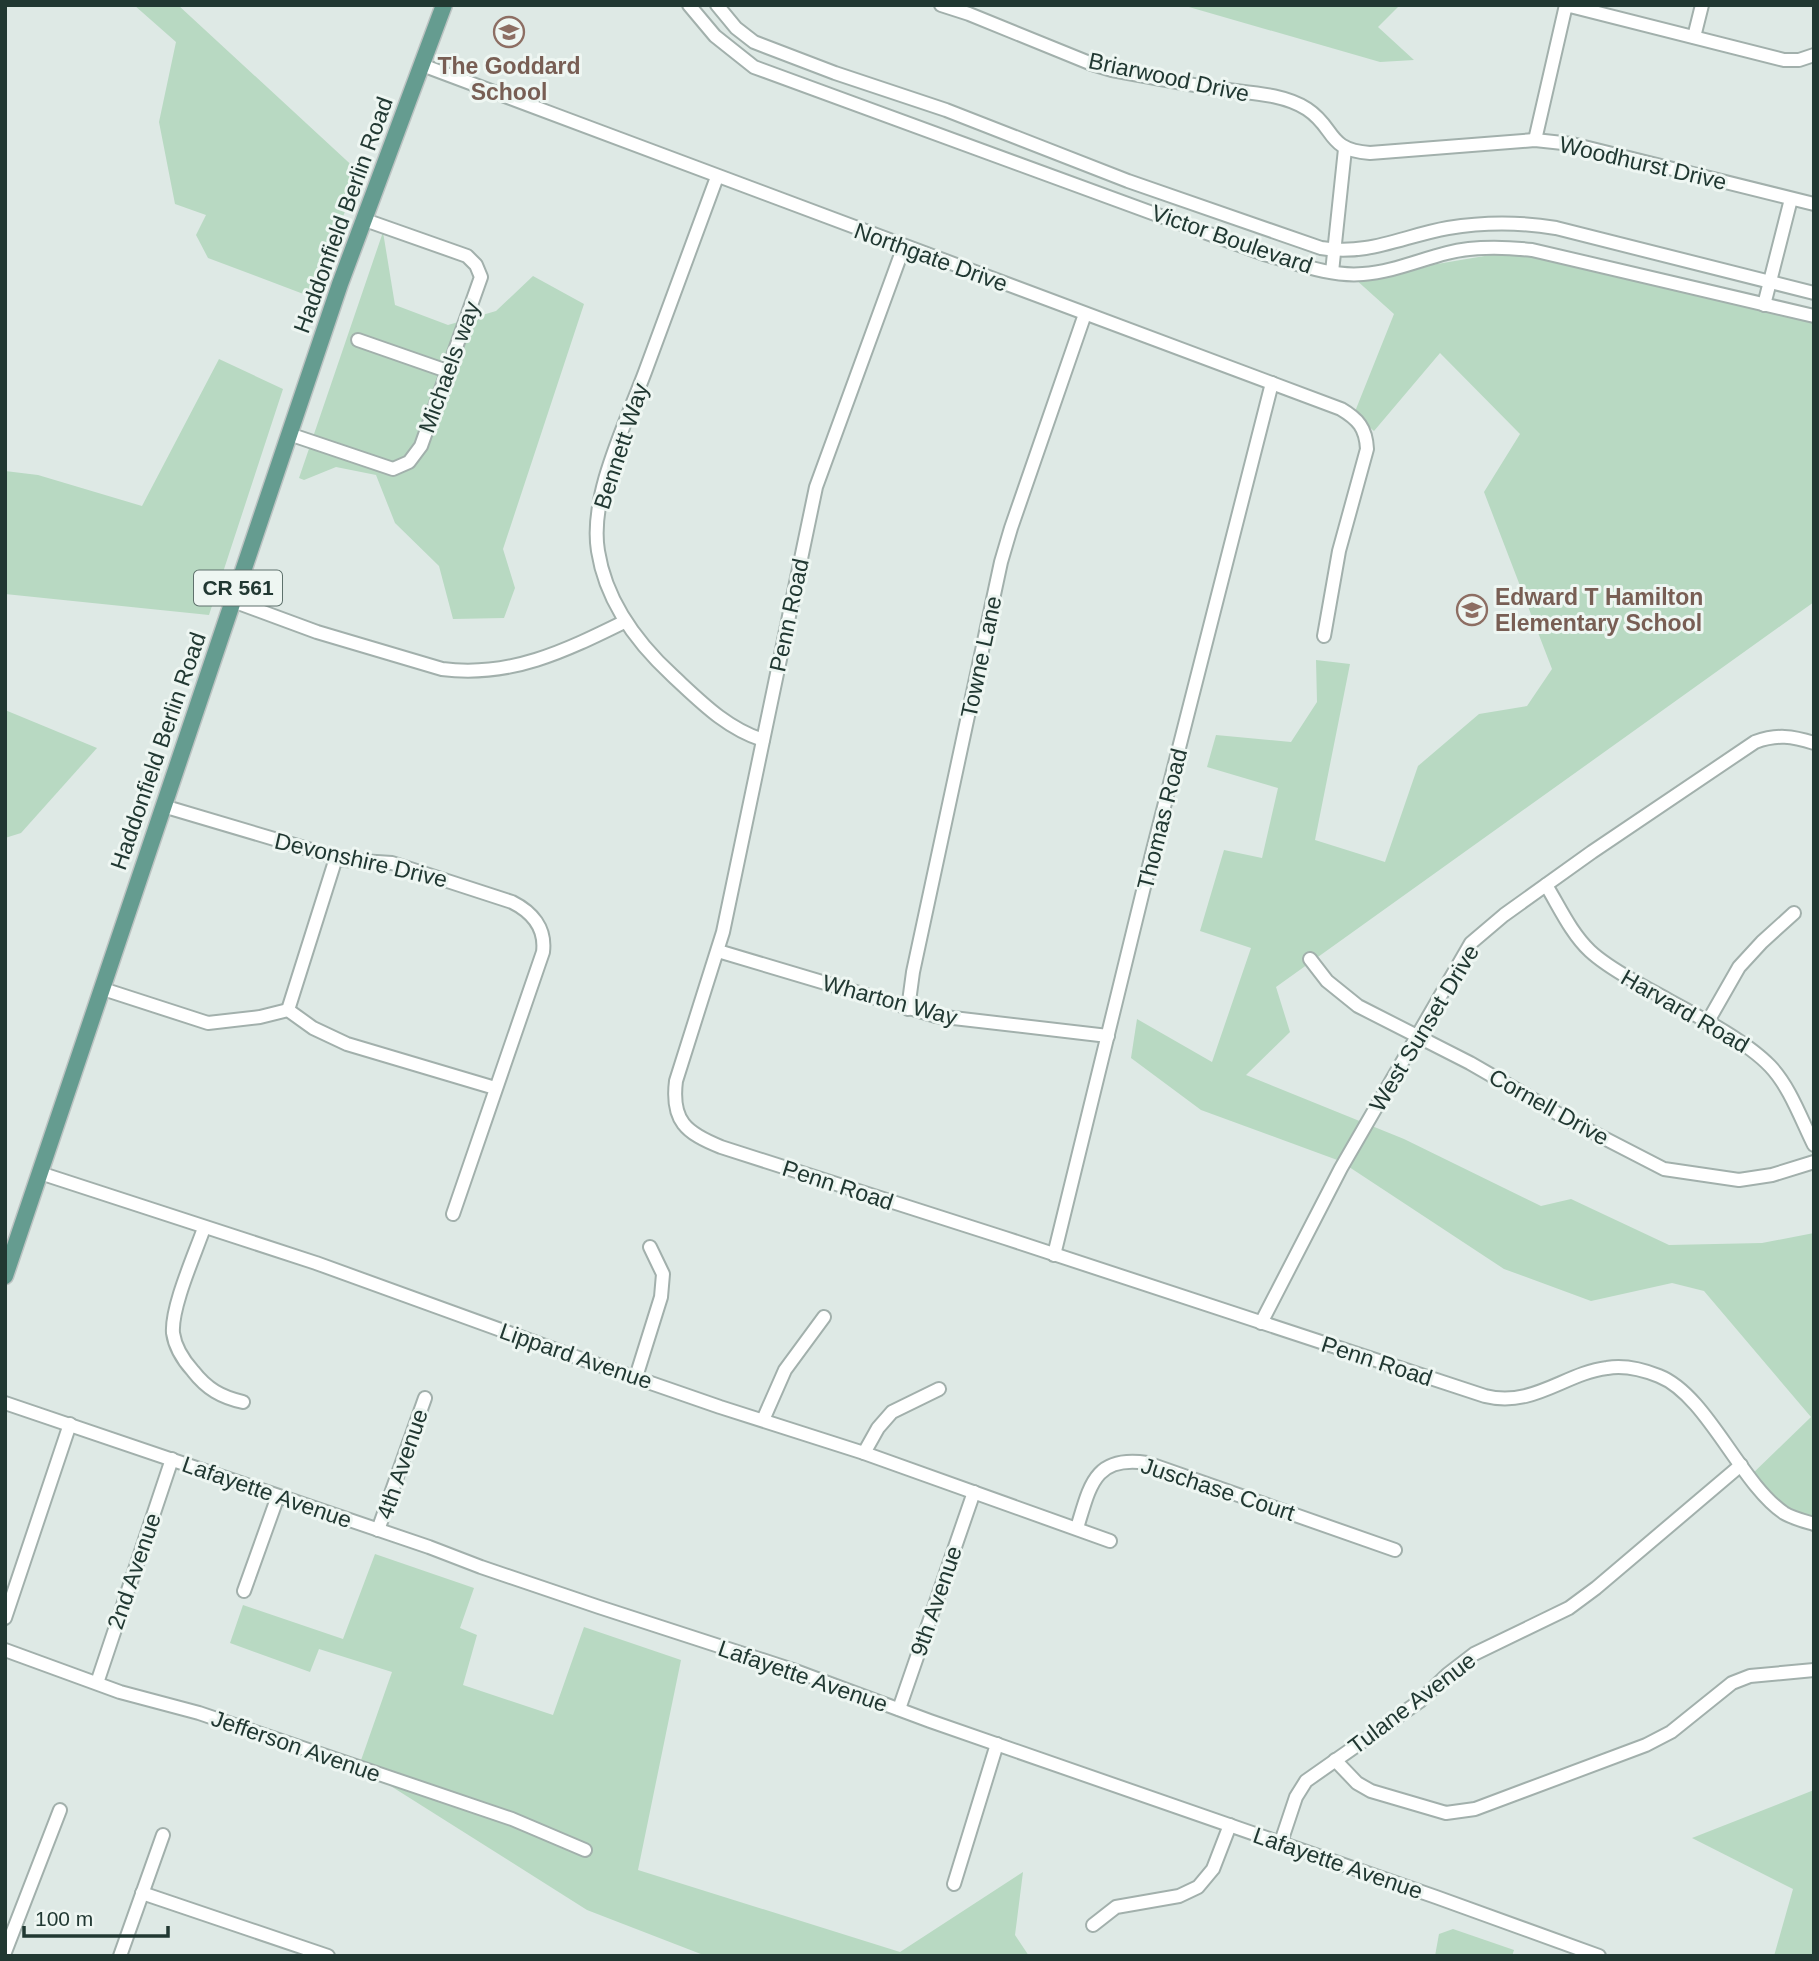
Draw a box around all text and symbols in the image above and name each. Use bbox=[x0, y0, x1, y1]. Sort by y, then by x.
school or university icon: The Goddard School bbox=[492, 15, 526, 49]
street label: Briarwood Drive bbox=[1086, 47, 1252, 107]
place label: The Goddard School bbox=[437, 53, 581, 105]
street label: Haddonfield Berlin Road bbox=[288, 93, 398, 337]
street label: Woodhurst Drive bbox=[1557, 131, 1729, 195]
street label: Victor Boulevard bbox=[1148, 199, 1316, 279]
street label: Northgate Drive bbox=[851, 217, 1011, 297]
street label: Michaels way bbox=[413, 297, 485, 436]
street label: Bennett Way bbox=[588, 379, 654, 512]
street label: Penn Road bbox=[764, 556, 814, 674]
road number: CR 561 bbox=[194, 570, 282, 606]
place label: Edward T Hamilton Elementary School bbox=[1495, 584, 1703, 636]
school or university icon: Edward T Hamilton Elementary School bbox=[1455, 593, 1489, 627]
street label: Towne Lane bbox=[955, 594, 1007, 720]
street label: Haddonfield Berlin Road bbox=[105, 629, 211, 873]
street label: Thomas Road bbox=[1132, 746, 1192, 892]
street label: Devonshire Drive bbox=[272, 827, 450, 893]
street label: West Sunset Drive bbox=[1364, 940, 1484, 1116]
street label: Harvard Road bbox=[1616, 964, 1754, 1058]
street label: Wharton Way bbox=[820, 970, 961, 1031]
street label: Cornell Drive bbox=[1485, 1063, 1613, 1151]
street label: Penn Road bbox=[779, 1155, 897, 1215]
street label: Lippard Avenue bbox=[496, 1318, 656, 1394]
street label: Penn Road bbox=[1318, 1331, 1436, 1391]
street label: 4th Avenue bbox=[371, 1406, 433, 1522]
street label: Lafayette Avenue bbox=[179, 1451, 355, 1533]
street label: Juschase Court bbox=[1138, 1452, 1299, 1526]
street label: 2nd Avenue bbox=[102, 1510, 166, 1632]
street label: 9th Avenue bbox=[905, 1543, 967, 1659]
street label: Lafayette Avenue bbox=[715, 1635, 891, 1717]
street label: Tulane Avenue bbox=[1343, 1647, 1481, 1759]
street label: Jefferson Avenue bbox=[208, 1705, 384, 1787]
street label: Lafayette Avenue bbox=[1250, 1822, 1426, 1904]
scale bar bbox=[24, 1895, 168, 1939]
text: 100 m bbox=[35, 1907, 93, 1930]

